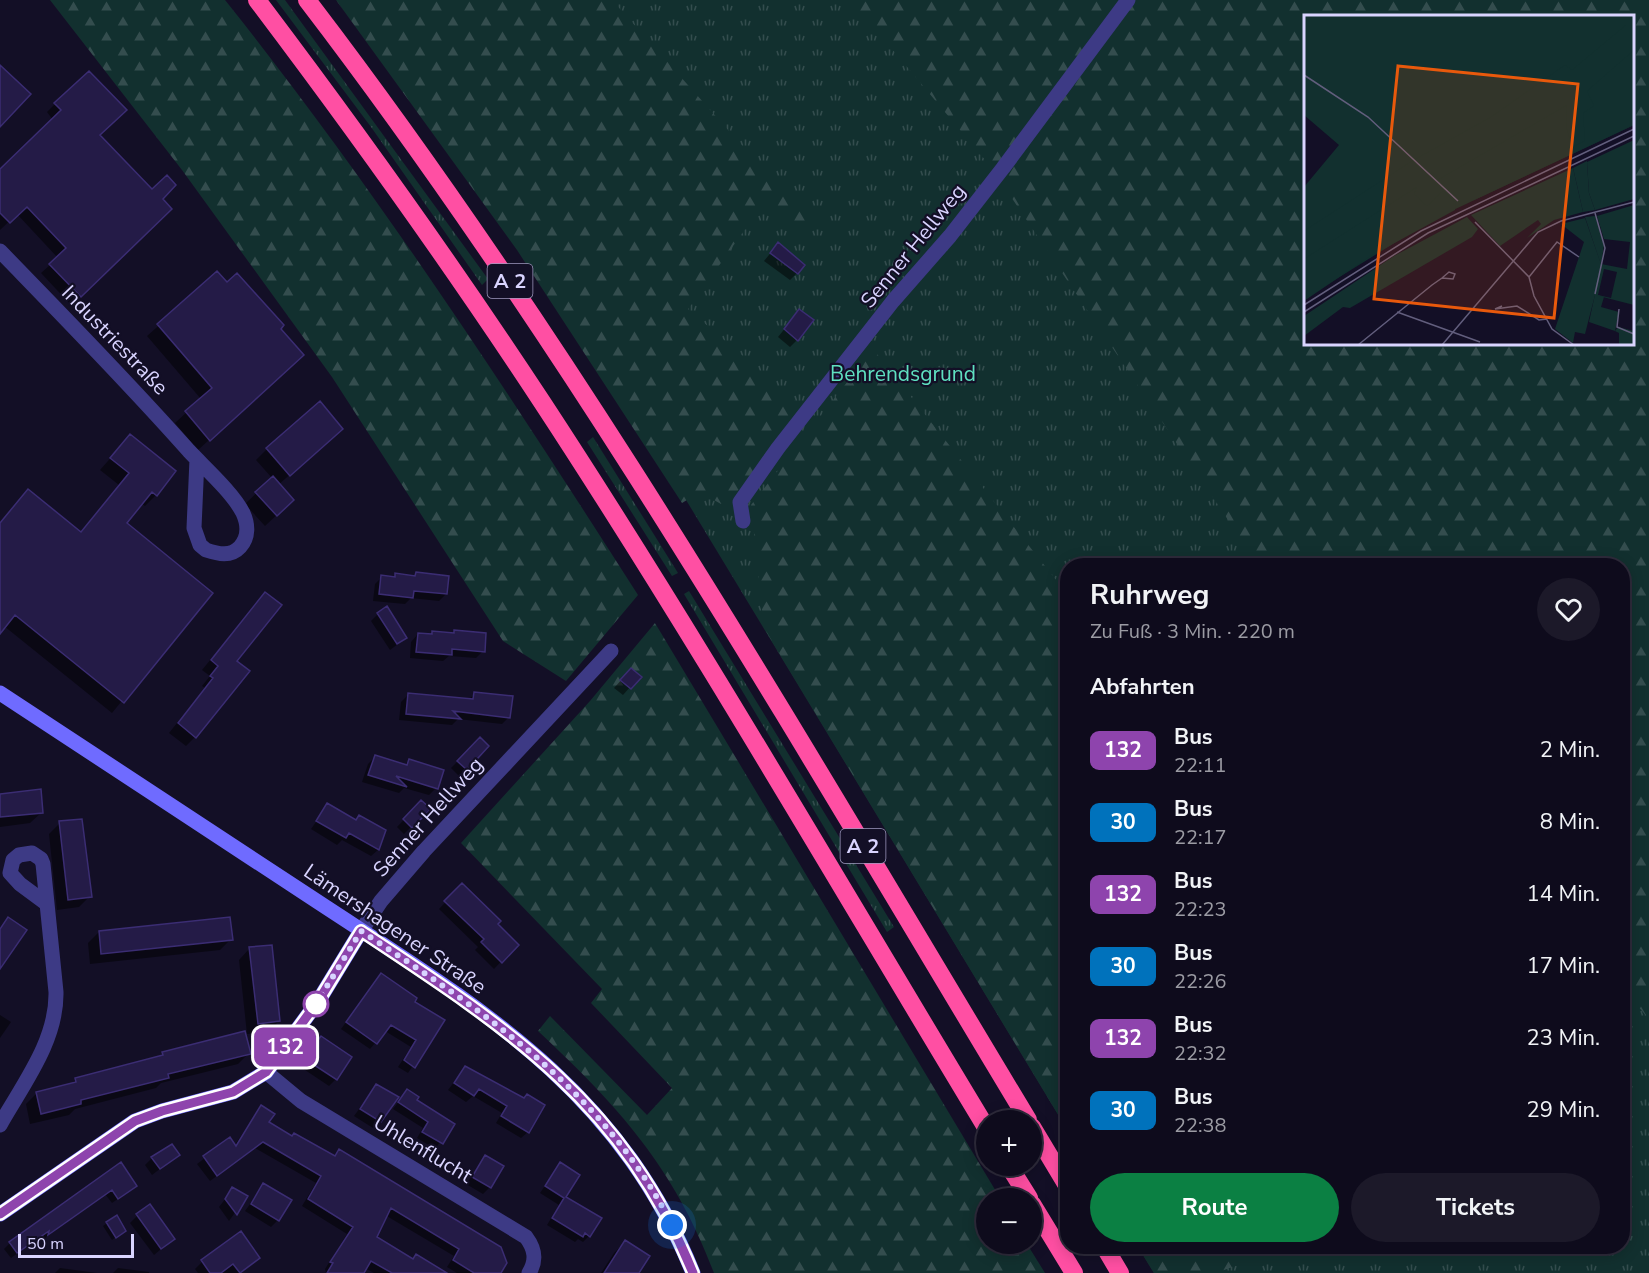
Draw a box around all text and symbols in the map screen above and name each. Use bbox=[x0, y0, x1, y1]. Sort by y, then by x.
inset map bbox=[1304, 15, 1634, 345]
street label: Senner Hellweg bbox=[854, 178, 972, 314]
road number: A 2 bbox=[488, 264, 532, 298]
street label: Industriestraße bbox=[56, 279, 174, 401]
park label: Behrendsgrund bbox=[830, 360, 976, 388]
text: Ruhrweg bbox=[1090, 576, 1209, 614]
button: heart bbox=[1537, 578, 1600, 641]
text: Zu Fuß · 3 Min. · 220 m bbox=[1090, 618, 1295, 645]
text: Abfahrten bbox=[1090, 672, 1195, 702]
text: Bus bbox=[1174, 722, 1213, 752]
text: 2 Min. bbox=[1540, 735, 1600, 765]
text: 132 bbox=[1104, 736, 1142, 764]
street label: Senner Hellweg bbox=[367, 751, 489, 883]
text: 22:11 bbox=[1174, 752, 1227, 779]
text: Bus bbox=[1174, 794, 1213, 824]
text: 8 Min. bbox=[1540, 807, 1600, 837]
text: 30 bbox=[1110, 808, 1136, 836]
text: 22:17 bbox=[1174, 824, 1227, 851]
road number: A 2 bbox=[840, 829, 886, 863]
street label: Lämershagener Straße bbox=[298, 857, 492, 1001]
text: Bus bbox=[1174, 866, 1213, 896]
text: 14 Min. bbox=[1527, 879, 1600, 909]
text: 132 bbox=[1104, 880, 1142, 908]
text: 22:23 bbox=[1174, 896, 1227, 923]
text: Bus bbox=[1174, 938, 1213, 968]
text: 17 Min. bbox=[1527, 951, 1600, 981]
text: 30 bbox=[1110, 952, 1136, 980]
text: 22:26 bbox=[1174, 968, 1227, 995]
unlabelled marker bbox=[303, 991, 329, 1017]
text: Bus bbox=[1174, 1010, 1213, 1040]
text: 23 Min. bbox=[1527, 1023, 1600, 1053]
text: 132 bbox=[1104, 1024, 1142, 1052]
line badge: 132 bbox=[250, 1028, 320, 1066]
text: 132 bbox=[266, 1033, 304, 1061]
text: 22:32 bbox=[1174, 1040, 1227, 1067]
text: Bus bbox=[1174, 1082, 1213, 1112]
text: 29 Min. bbox=[1527, 1095, 1600, 1125]
text: 30 bbox=[1110, 1096, 1136, 1124]
street label: Uhlenflucht bbox=[368, 1109, 478, 1190]
map controls bbox=[976, 1110, 1042, 1254]
button: + bbox=[976, 1110, 1042, 1176]
text: 22:38 bbox=[1174, 1112, 1227, 1139]
button: Route bbox=[1090, 1173, 1339, 1242]
button: Tickets bbox=[1351, 1173, 1600, 1242]
button: − bbox=[976, 1188, 1042, 1254]
your location bbox=[657, 1210, 687, 1240]
scale bar bbox=[18, 1231, 134, 1258]
text: 50 m bbox=[27, 1233, 64, 1255]

